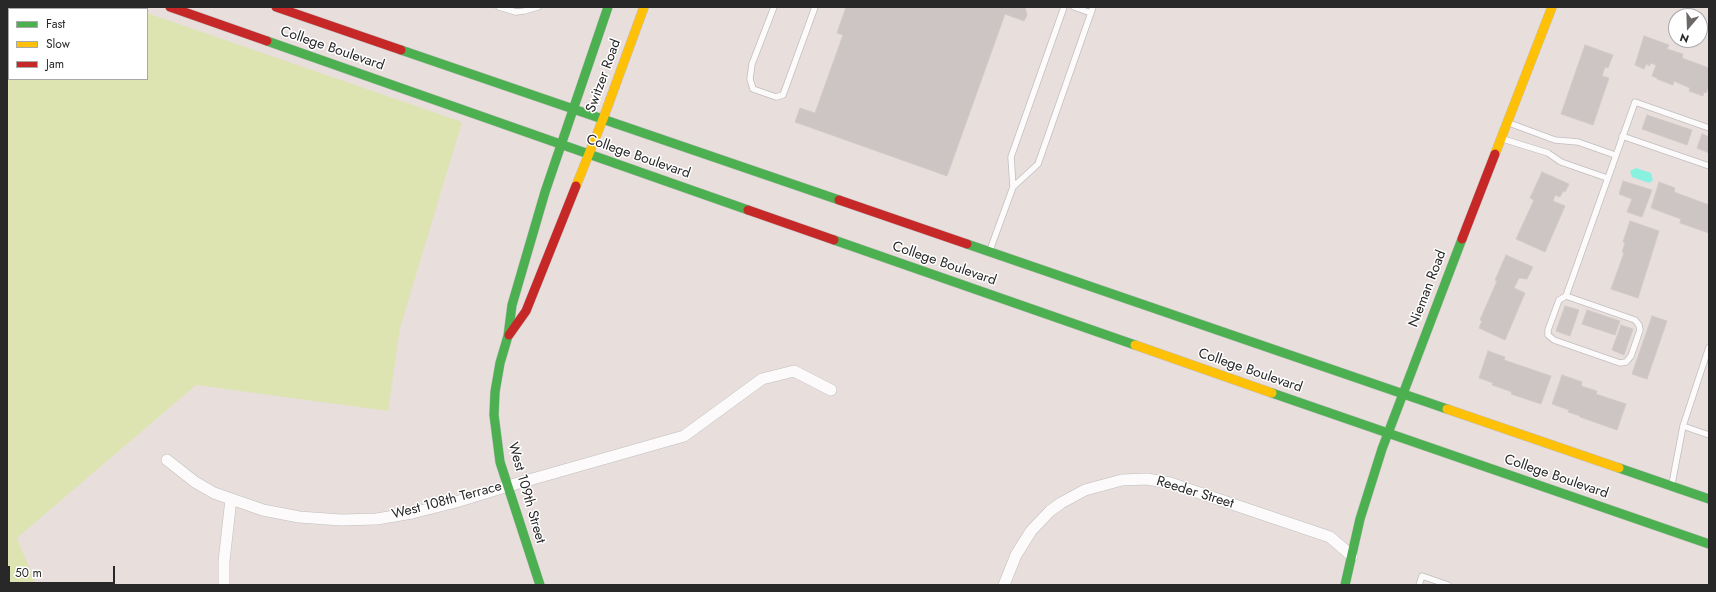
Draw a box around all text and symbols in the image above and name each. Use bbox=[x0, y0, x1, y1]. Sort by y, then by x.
legend bbox=[8, 8, 148, 80]
north arrow bbox=[1668, 8, 1708, 48]
text: Fast bbox=[46, 15, 65, 33]
street label: College Boulevard bbox=[278, 23, 386, 75]
text: N bbox=[1678, 29, 1691, 47]
text: Slow bbox=[46, 35, 70, 53]
street label: Switzer Road bbox=[583, 37, 625, 115]
text: Jam bbox=[46, 55, 64, 73]
street label: College Boulevard bbox=[584, 131, 692, 183]
street label: College Boulevard bbox=[890, 238, 998, 290]
street label: Nieman Road bbox=[1406, 248, 1450, 330]
street label: College Boulevard bbox=[1196, 345, 1304, 397]
street label: West 109th Street bbox=[504, 441, 548, 545]
street label: College Boulevard bbox=[1502, 451, 1610, 503]
street label: Reeder Street bbox=[1154, 473, 1236, 513]
street label: West 108th Terrace bbox=[390, 478, 504, 524]
scale bar bbox=[10, 558, 117, 584]
text: 50 m bbox=[15, 564, 42, 582]

